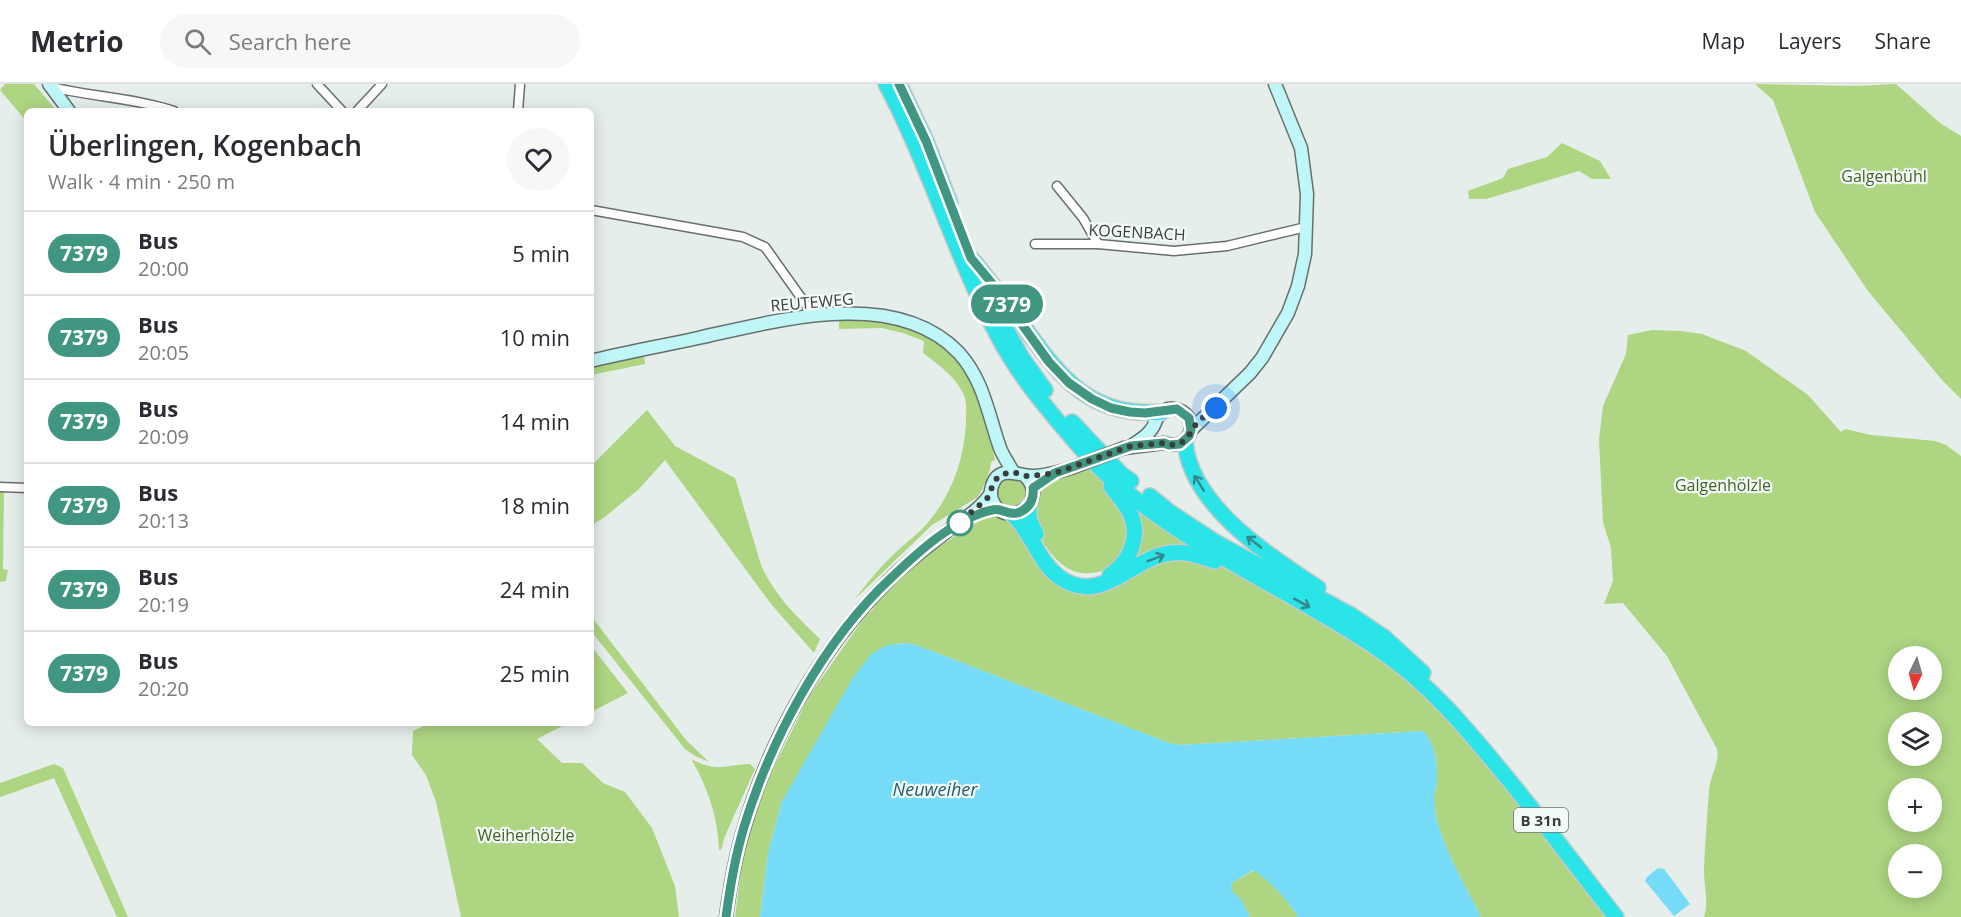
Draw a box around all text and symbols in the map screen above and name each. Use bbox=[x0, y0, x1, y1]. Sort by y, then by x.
search box bbox=[160, 14, 580, 68]
text: Metrio bbox=[30, 22, 124, 60]
icon: search bbox=[181, 25, 214, 58]
text: Search here bbox=[229, 26, 351, 56]
text: Map bbox=[1702, 27, 1745, 55]
text: Layers bbox=[1778, 27, 1842, 55]
text: Share bbox=[1875, 27, 1931, 55]
text: Überlingen, Kogenbach bbox=[48, 126, 362, 164]
button: heart bbox=[507, 128, 570, 191]
park label: Galgenbühl bbox=[1841, 165, 1927, 187]
text: Walk · 4 min · 250 m bbox=[48, 168, 235, 195]
street label: KOGENBACH bbox=[1088, 218, 1186, 246]
text: Bus bbox=[138, 225, 178, 255]
text: 5 min bbox=[512, 238, 570, 268]
text: 7379 bbox=[60, 239, 108, 267]
text: 20:00 bbox=[138, 255, 189, 282]
line badge: 7379 bbox=[965, 284, 1049, 324]
street label: REUTEWEG bbox=[769, 287, 855, 317]
text: 7379 bbox=[983, 290, 1031, 318]
text: Bus bbox=[138, 309, 178, 339]
text: 10 min bbox=[500, 322, 570, 352]
text: 7379 bbox=[60, 323, 108, 351]
text: 20:05 bbox=[138, 339, 189, 366]
text: Bus bbox=[138, 393, 178, 423]
your location bbox=[1201, 393, 1231, 423]
text: 14 min bbox=[500, 406, 570, 436]
text: 7379 bbox=[60, 407, 108, 435]
text: 20:09 bbox=[138, 423, 189, 450]
park label: Galgenhölzle bbox=[1675, 474, 1771, 496]
one-way arrow bbox=[1193, 475, 1205, 492]
text: Bus bbox=[138, 477, 178, 507]
text: 18 min bbox=[500, 490, 570, 520]
text: 7379 bbox=[60, 491, 108, 519]
text: 20:13 bbox=[138, 507, 189, 534]
unlabelled marker bbox=[947, 510, 973, 536]
one-way arrow bbox=[1246, 535, 1262, 548]
one-way arrow bbox=[1146, 552, 1164, 563]
text: Bus bbox=[138, 561, 178, 591]
text: 24 min bbox=[500, 574, 570, 604]
text: 7379 bbox=[60, 575, 108, 603]
text: 20:19 bbox=[138, 591, 189, 618]
one-way arrow bbox=[1293, 598, 1310, 610]
text: Bus bbox=[138, 645, 178, 675]
north arrow bbox=[1888, 646, 1942, 700]
map controls bbox=[1888, 646, 1942, 898]
text: 25 min bbox=[500, 658, 570, 688]
text: 7379 bbox=[60, 659, 108, 687]
text: 20:20 bbox=[138, 675, 189, 702]
button: layers bbox=[1888, 712, 1942, 766]
water label: Neuweiher bbox=[893, 777, 978, 801]
button: + bbox=[1888, 778, 1942, 832]
road number: B 31n bbox=[1514, 808, 1568, 832]
park label: Weiherhölzle bbox=[477, 824, 575, 846]
button: − bbox=[1888, 844, 1942, 898]

